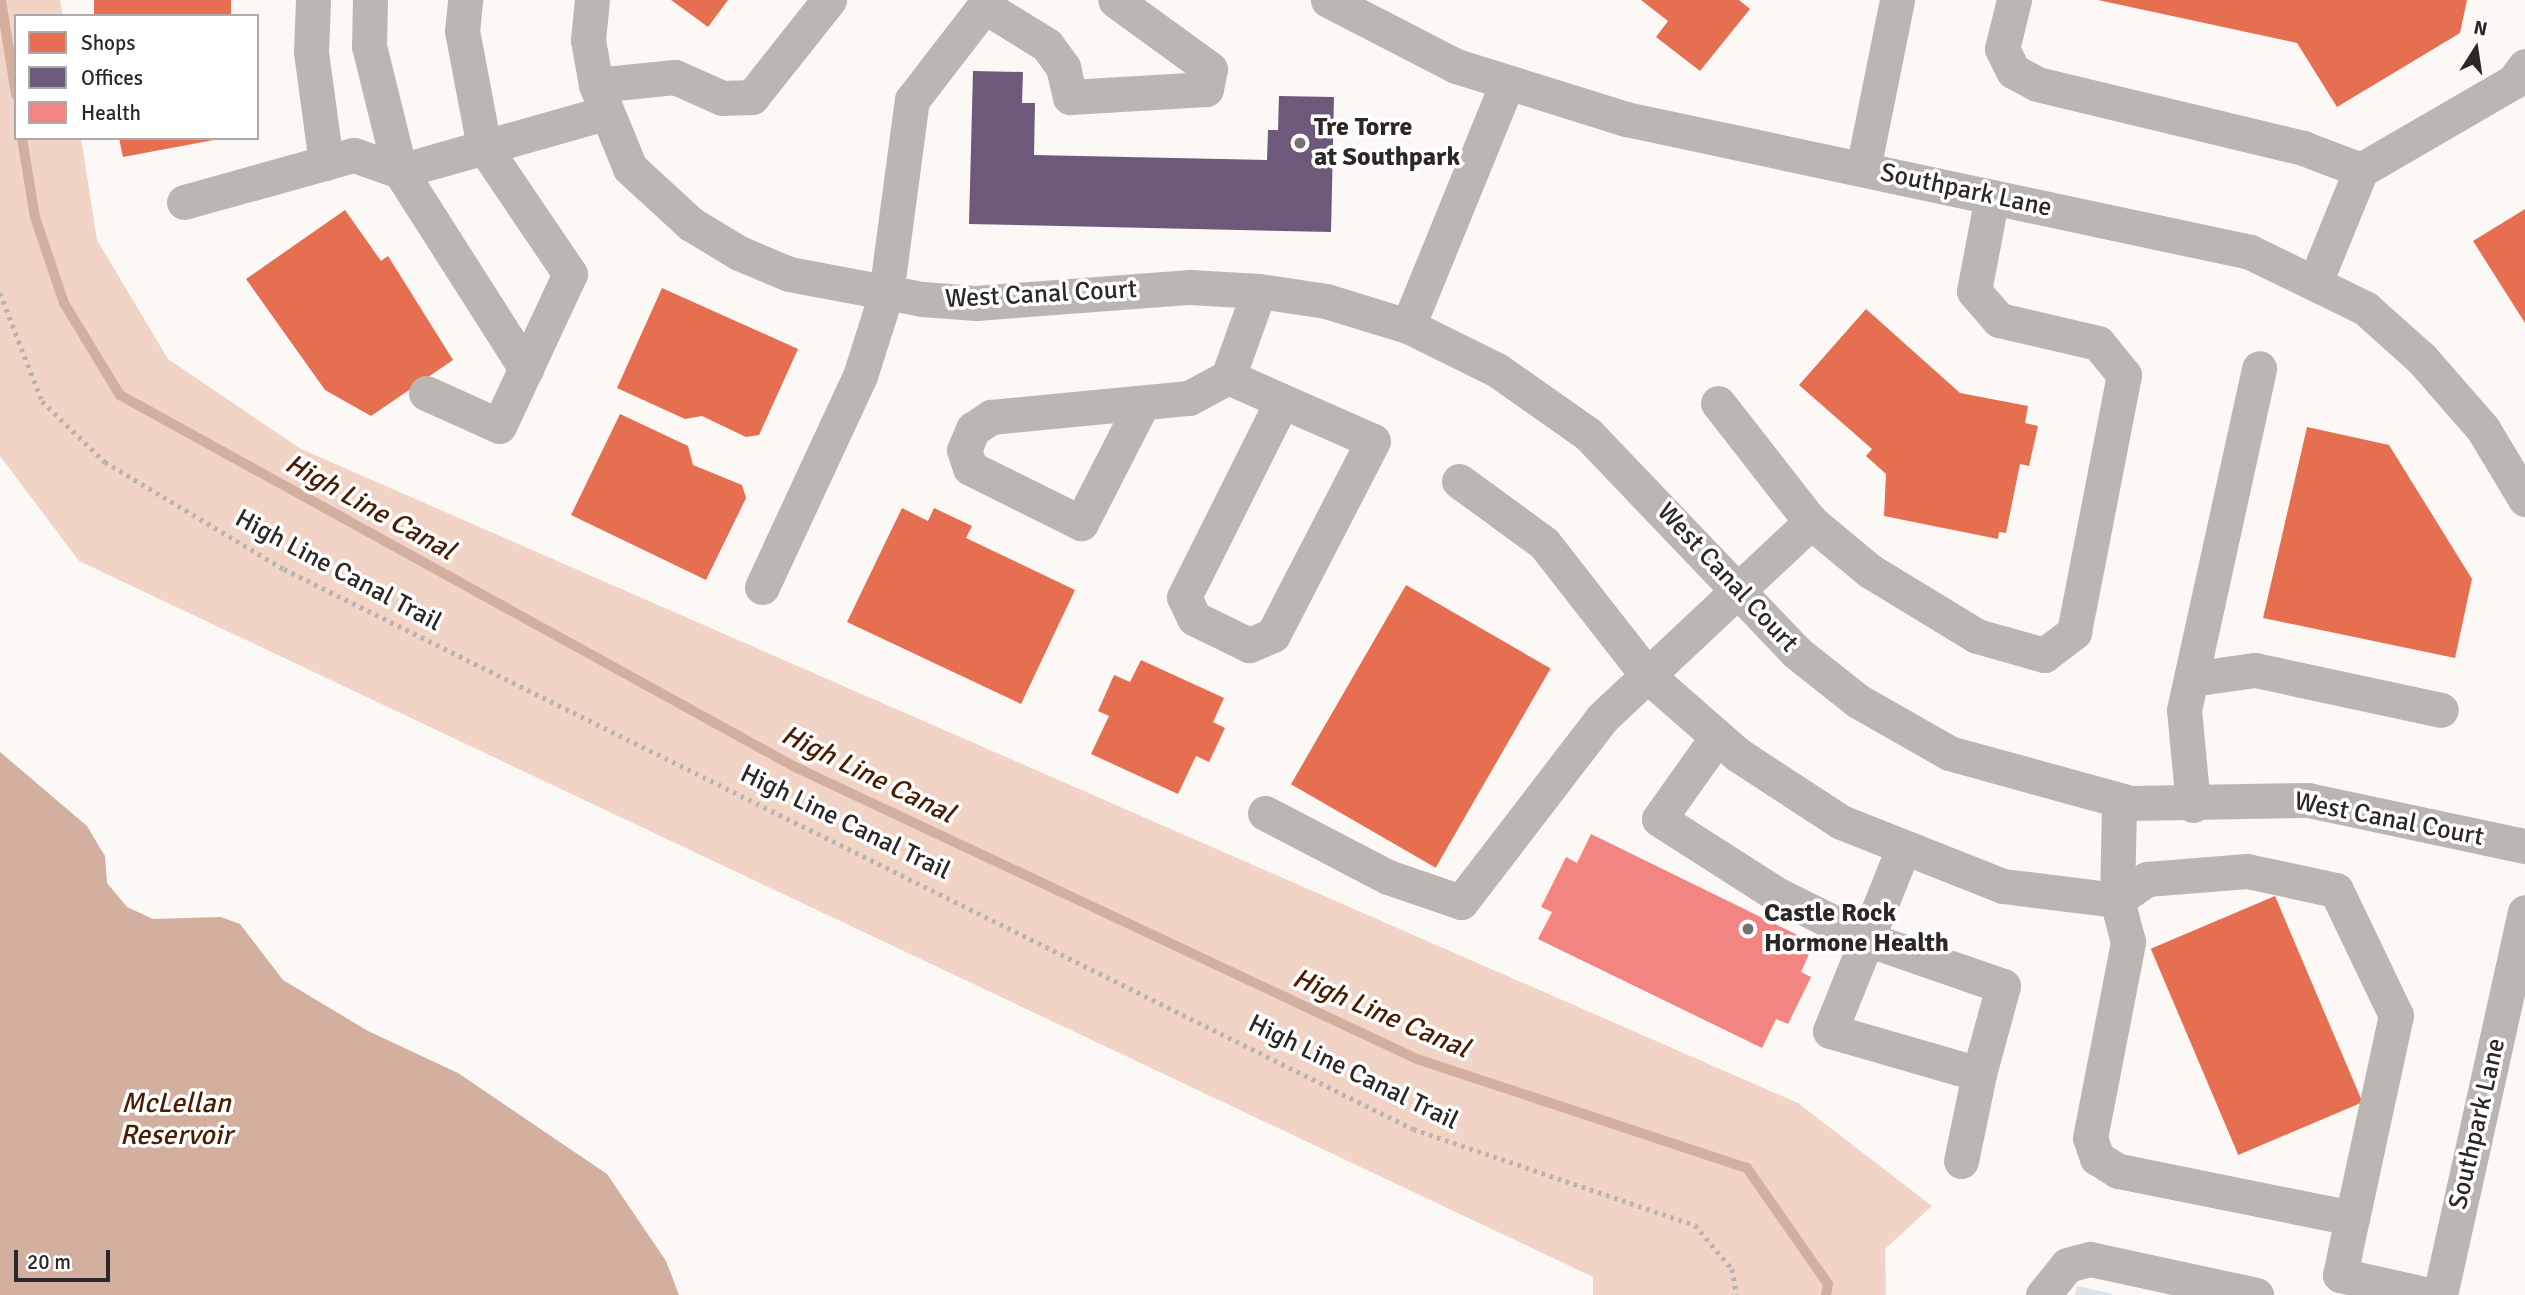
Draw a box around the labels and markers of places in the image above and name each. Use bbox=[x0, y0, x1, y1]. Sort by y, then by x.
place label: Tre Torre at Southpark bbox=[1314, 112, 1460, 174]
marker: Tre Torre at Southpark bbox=[1292, 135, 1308, 151]
place label: Castle Rock Hormone Health bbox=[1764, 898, 1949, 960]
marker: Castle Rock Hormone Health bbox=[1738, 919, 1758, 939]

